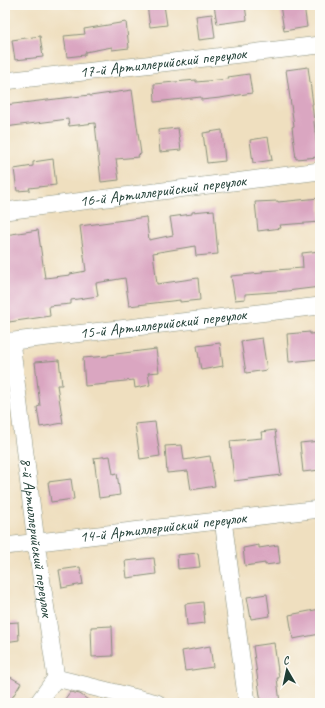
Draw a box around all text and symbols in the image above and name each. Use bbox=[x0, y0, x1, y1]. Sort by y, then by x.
street label: 17-й Артиллерийский переулок bbox=[79, 43, 249, 82]
street label: 16-й Артиллерийский переулок bbox=[78, 170, 249, 211]
street label: 15-й Артиллерийский переулок bbox=[79, 304, 249, 343]
street label: 8-й Артиллерийский переулок bbox=[16, 457, 57, 620]
street label: 14-й Артиллерийский переулок bbox=[79, 508, 249, 547]
north arrow bbox=[267, 650, 307, 690]
text: С bbox=[282, 653, 291, 667]

